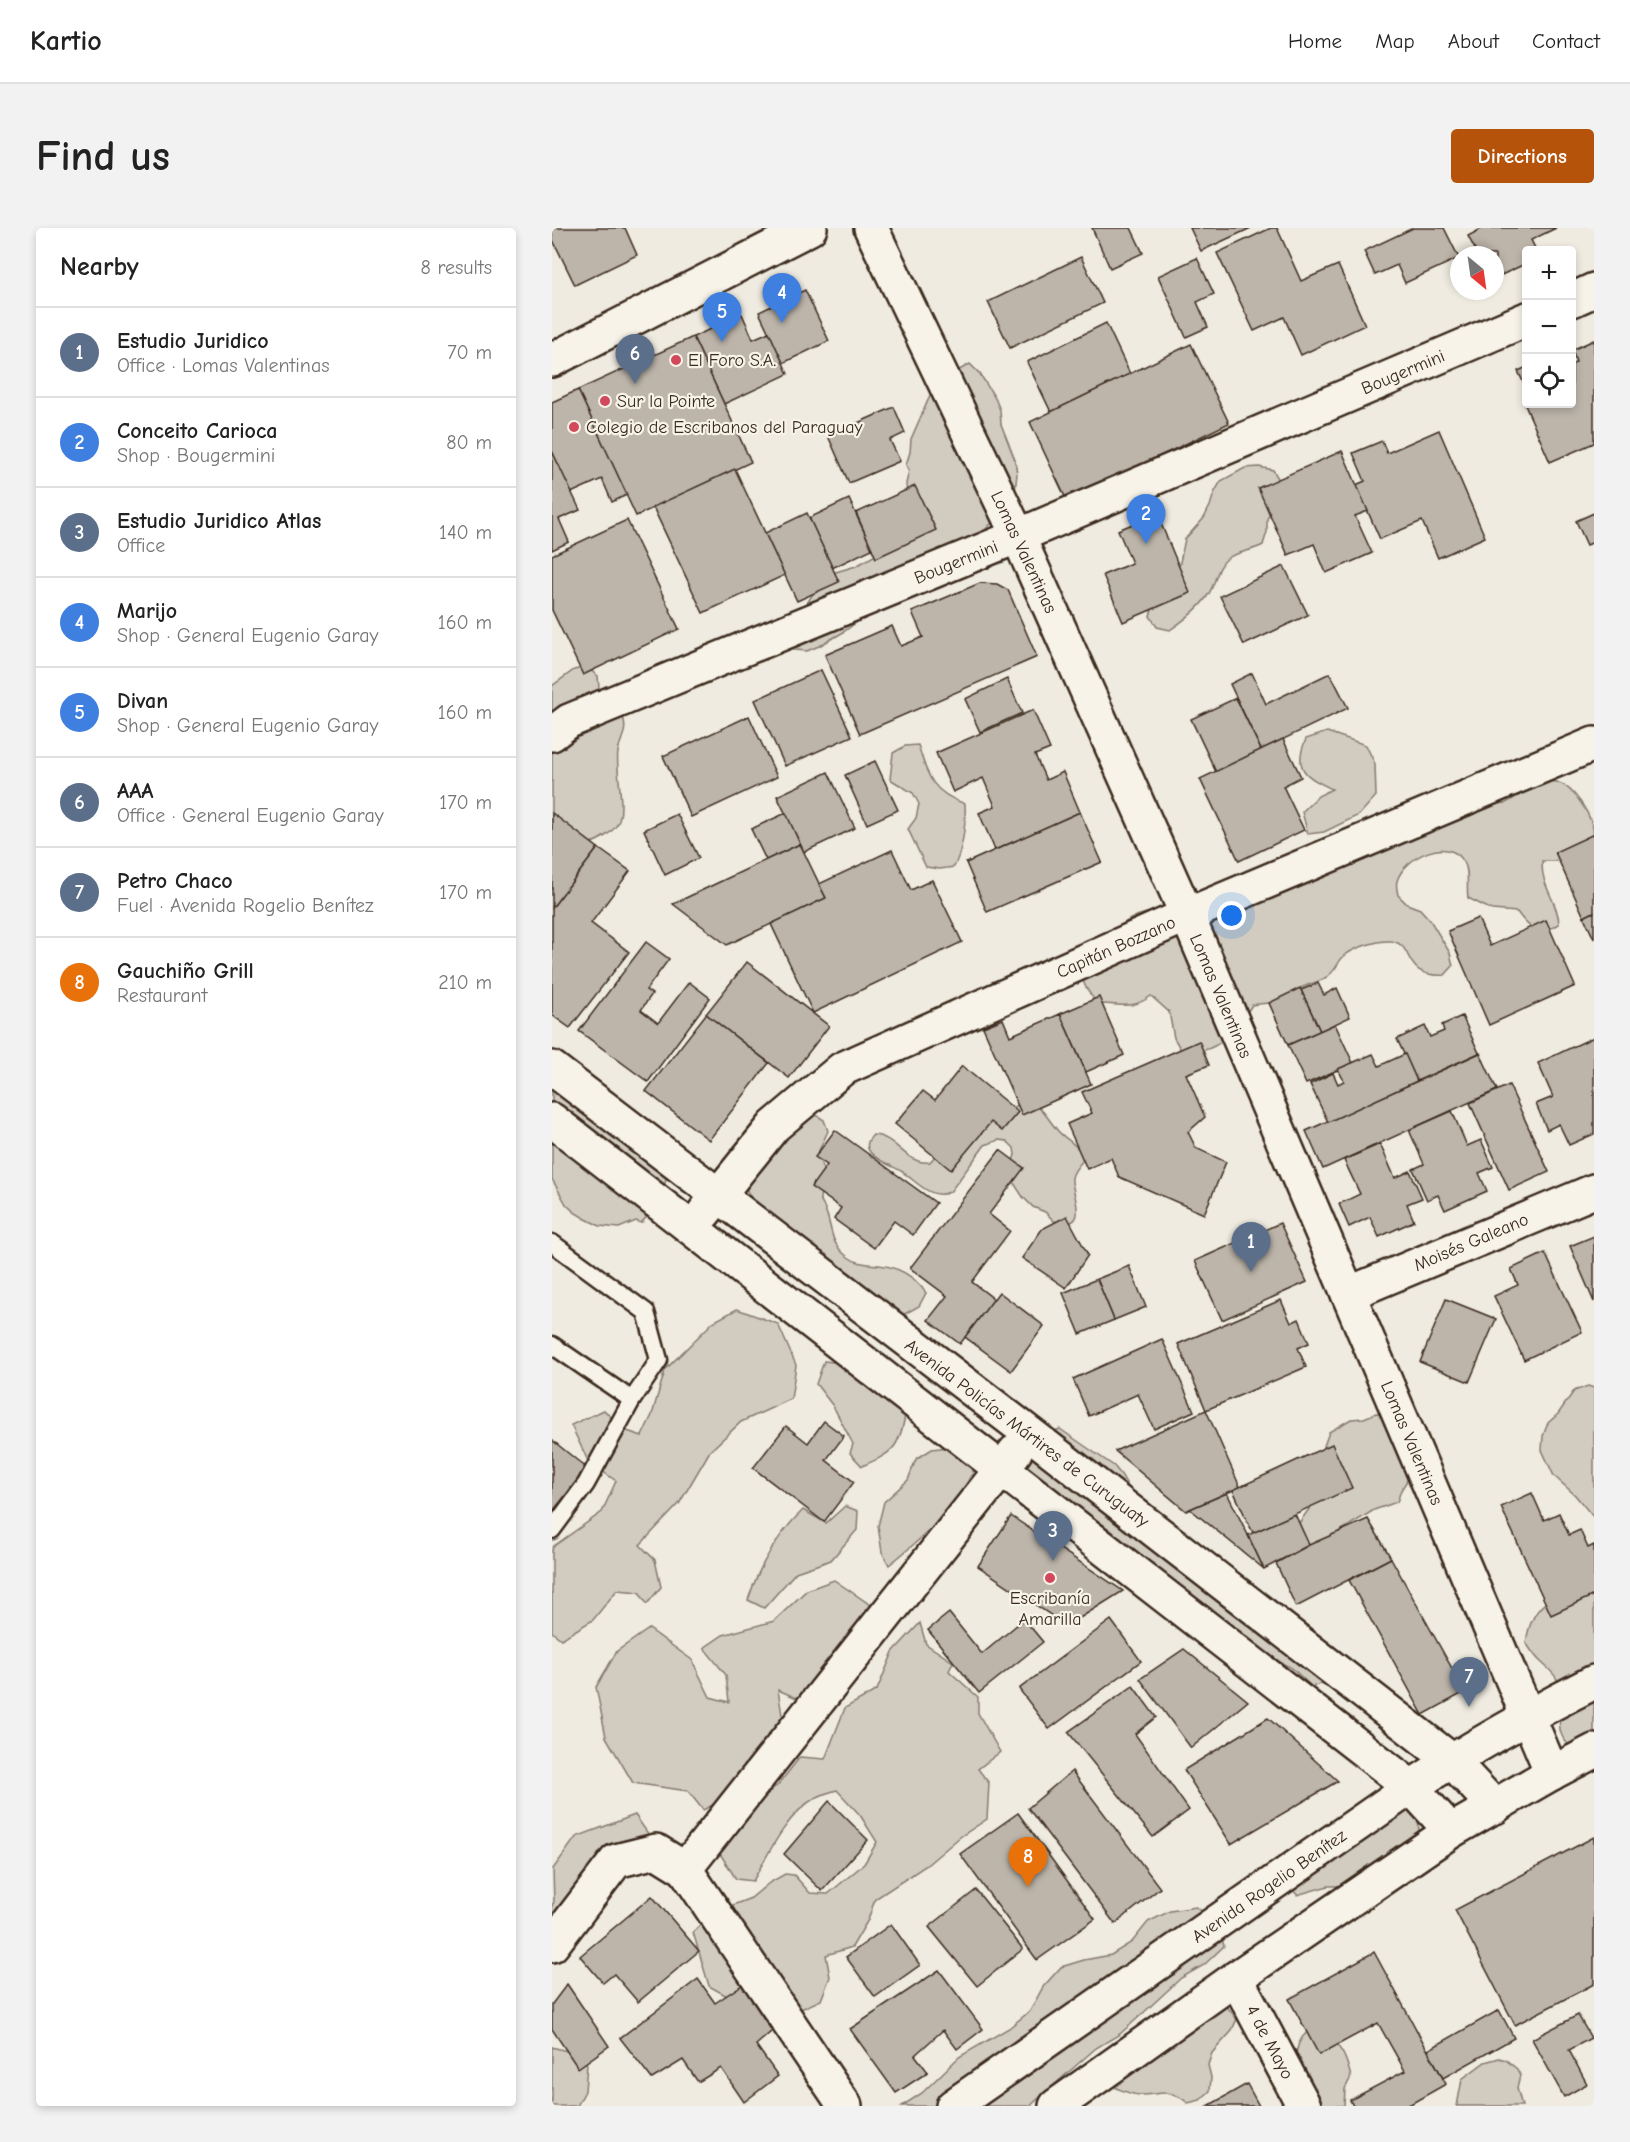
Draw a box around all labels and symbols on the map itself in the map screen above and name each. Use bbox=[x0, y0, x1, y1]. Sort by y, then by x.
north arrow bbox=[1450, 246, 1504, 300]
pin: 4 bbox=[762, 274, 802, 323]
pin: 5 bbox=[702, 292, 742, 342]
pin: 6 bbox=[616, 334, 655, 384]
street label: Bougermini bbox=[1358, 345, 1448, 399]
place label: El Foro S.A. bbox=[688, 350, 776, 371]
marker: El Foro S.A. bbox=[669, 353, 683, 367]
place label: Sur la Pointe bbox=[617, 391, 715, 412]
marker: Sur la Pointe bbox=[598, 394, 612, 408]
place label: Colegio de Escribanos del Paraguay bbox=[586, 417, 863, 438]
marker: Colegio de Escribanos del Paraguay bbox=[567, 420, 581, 434]
street label: Lomas Valentinas bbox=[986, 488, 1061, 617]
pin: 2 bbox=[1126, 494, 1166, 544]
street label: Bougermini bbox=[911, 536, 1001, 589]
your location bbox=[1217, 901, 1246, 930]
street label: Capitán Bozzano bbox=[1053, 912, 1179, 983]
street label: Lomas Valentinas bbox=[1185, 931, 1256, 1061]
street label: Moisés Galeano bbox=[1411, 1209, 1532, 1276]
pin: 1 bbox=[1232, 1222, 1270, 1272]
street label: Avenida Policías Mártires de Curuguaty bbox=[900, 1335, 1154, 1533]
street label: Lomas Valentinas bbox=[1376, 1378, 1447, 1508]
pin: 3 bbox=[1034, 1512, 1072, 1561]
marker: Escribanía Amarilla bbox=[1043, 1571, 1057, 1585]
place label: Escribanía Amarilla bbox=[1010, 1588, 1090, 1630]
pin: 7 bbox=[1450, 1658, 1488, 1707]
street label: Avenida Rogelio Benítez bbox=[1188, 1825, 1351, 1948]
pin: 8 bbox=[1008, 1838, 1048, 1887]
street label: 4 de Mayo bbox=[1241, 2002, 1298, 2083]

